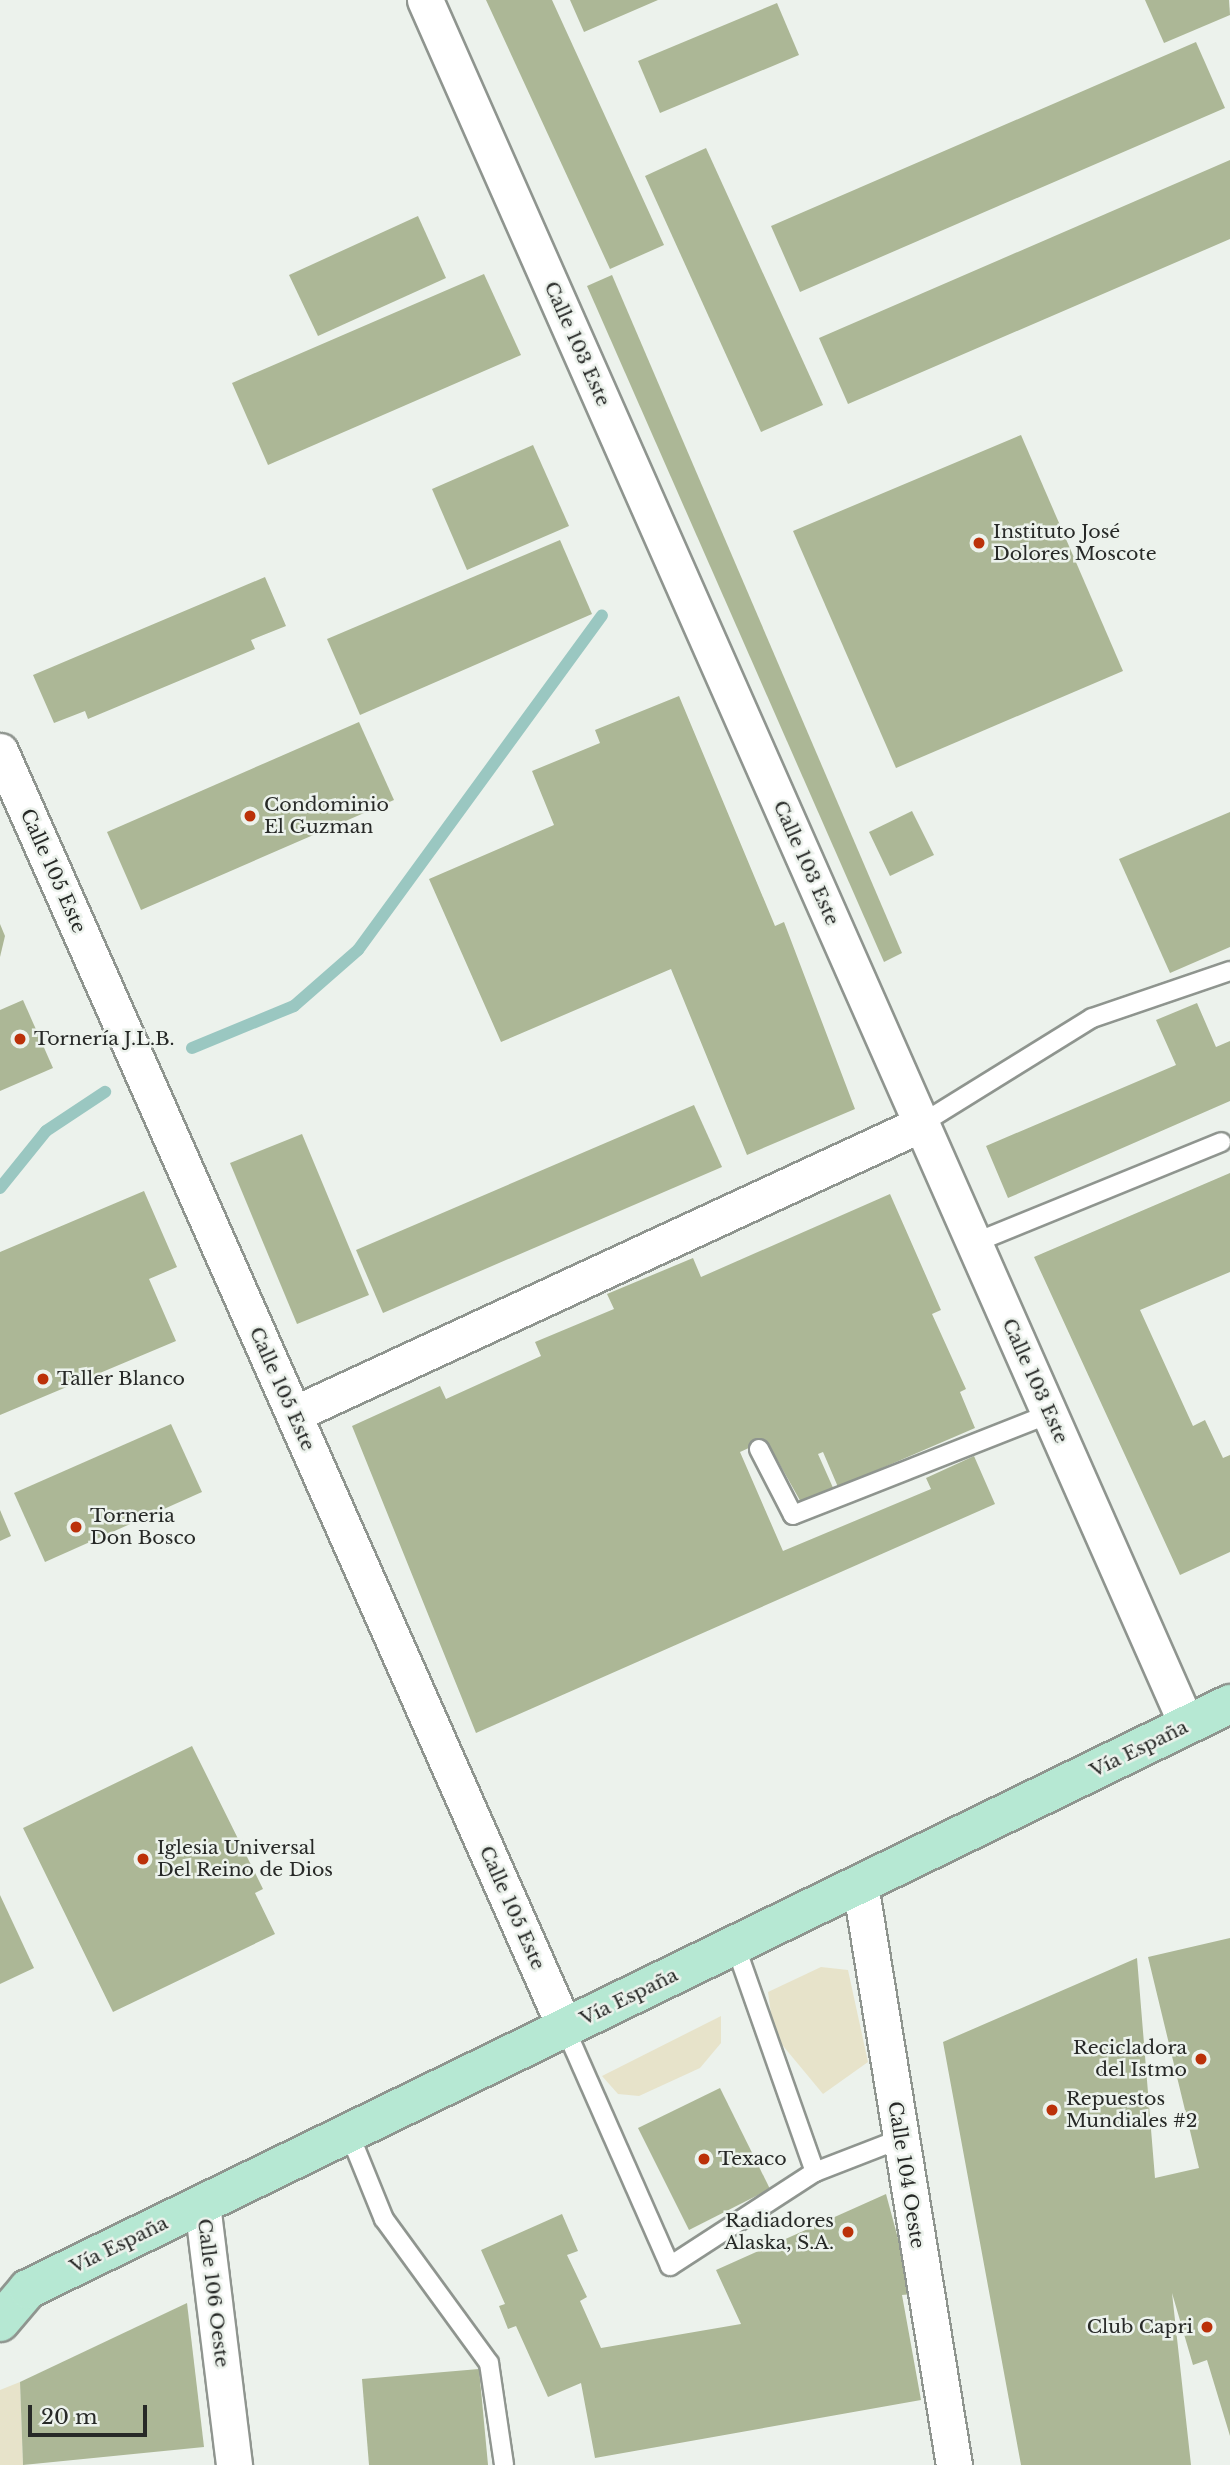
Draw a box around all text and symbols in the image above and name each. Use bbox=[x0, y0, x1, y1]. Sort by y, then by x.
street label: Calle 103 Este bbox=[539, 278, 615, 410]
place label: Instituto José Dolores Moscote bbox=[993, 521, 1157, 565]
marker: Instituto José Dolores Moscote bbox=[971, 535, 987, 551]
place label: Condominio El Guzman bbox=[264, 794, 389, 838]
street label: Calle 103 Este bbox=[768, 797, 844, 929]
street label: Calle 105 Este bbox=[15, 806, 91, 936]
marker: Condominio El Guzman bbox=[242, 808, 258, 824]
place label: Tornería J.L.B. bbox=[34, 1028, 175, 1050]
marker: Tornería J.L.B. bbox=[12, 1031, 28, 1047]
street label: Calle 103 Este bbox=[997, 1315, 1073, 1447]
street label: Calle 105 Este bbox=[244, 1324, 320, 1454]
place label: Taller Blanco bbox=[57, 1368, 186, 1390]
marker: Taller Blanco bbox=[35, 1371, 51, 1387]
place label: Torneria Don Bosco bbox=[90, 1505, 196, 1549]
marker: Torneria Don Bosco bbox=[68, 1519, 84, 1535]
street label: Vía España bbox=[1086, 1715, 1192, 1783]
place label: Iglesia Universal Del Reino de Dios bbox=[157, 1837, 333, 1881]
street label: Calle 105 Este bbox=[474, 1843, 550, 1973]
marker: Iglesia Universal Del Reino de Dios bbox=[135, 1851, 151, 1867]
street label: Vía España bbox=[576, 1963, 682, 2031]
place label: Recicladora del Istmo bbox=[1073, 2037, 1187, 2081]
marker: Recicladora del Istmo bbox=[1193, 2051, 1209, 2067]
place label: Repuestos Mundiales #2 bbox=[1066, 2088, 1197, 2132]
street label: Calle 104 Oeste bbox=[883, 2100, 929, 2250]
marker: Repuestos Mundiales #2 bbox=[1044, 2102, 1060, 2118]
place label: Texaco bbox=[718, 2148, 787, 2170]
marker: Texaco bbox=[696, 2151, 712, 2167]
place label: Radiadores Alaska, S.A. bbox=[724, 2210, 834, 2254]
street label: Vía España bbox=[66, 2211, 172, 2279]
street label: Calle 106 Oeste bbox=[193, 2217, 233, 2369]
marker: Radiadores Alaska, S.A. bbox=[840, 2224, 856, 2240]
place label: Club Capri bbox=[1087, 2316, 1193, 2338]
marker: Club Capri bbox=[1199, 2319, 1215, 2335]
scale bar bbox=[32, 2392, 150, 2436]
text: 20 m bbox=[41, 2404, 98, 2430]

